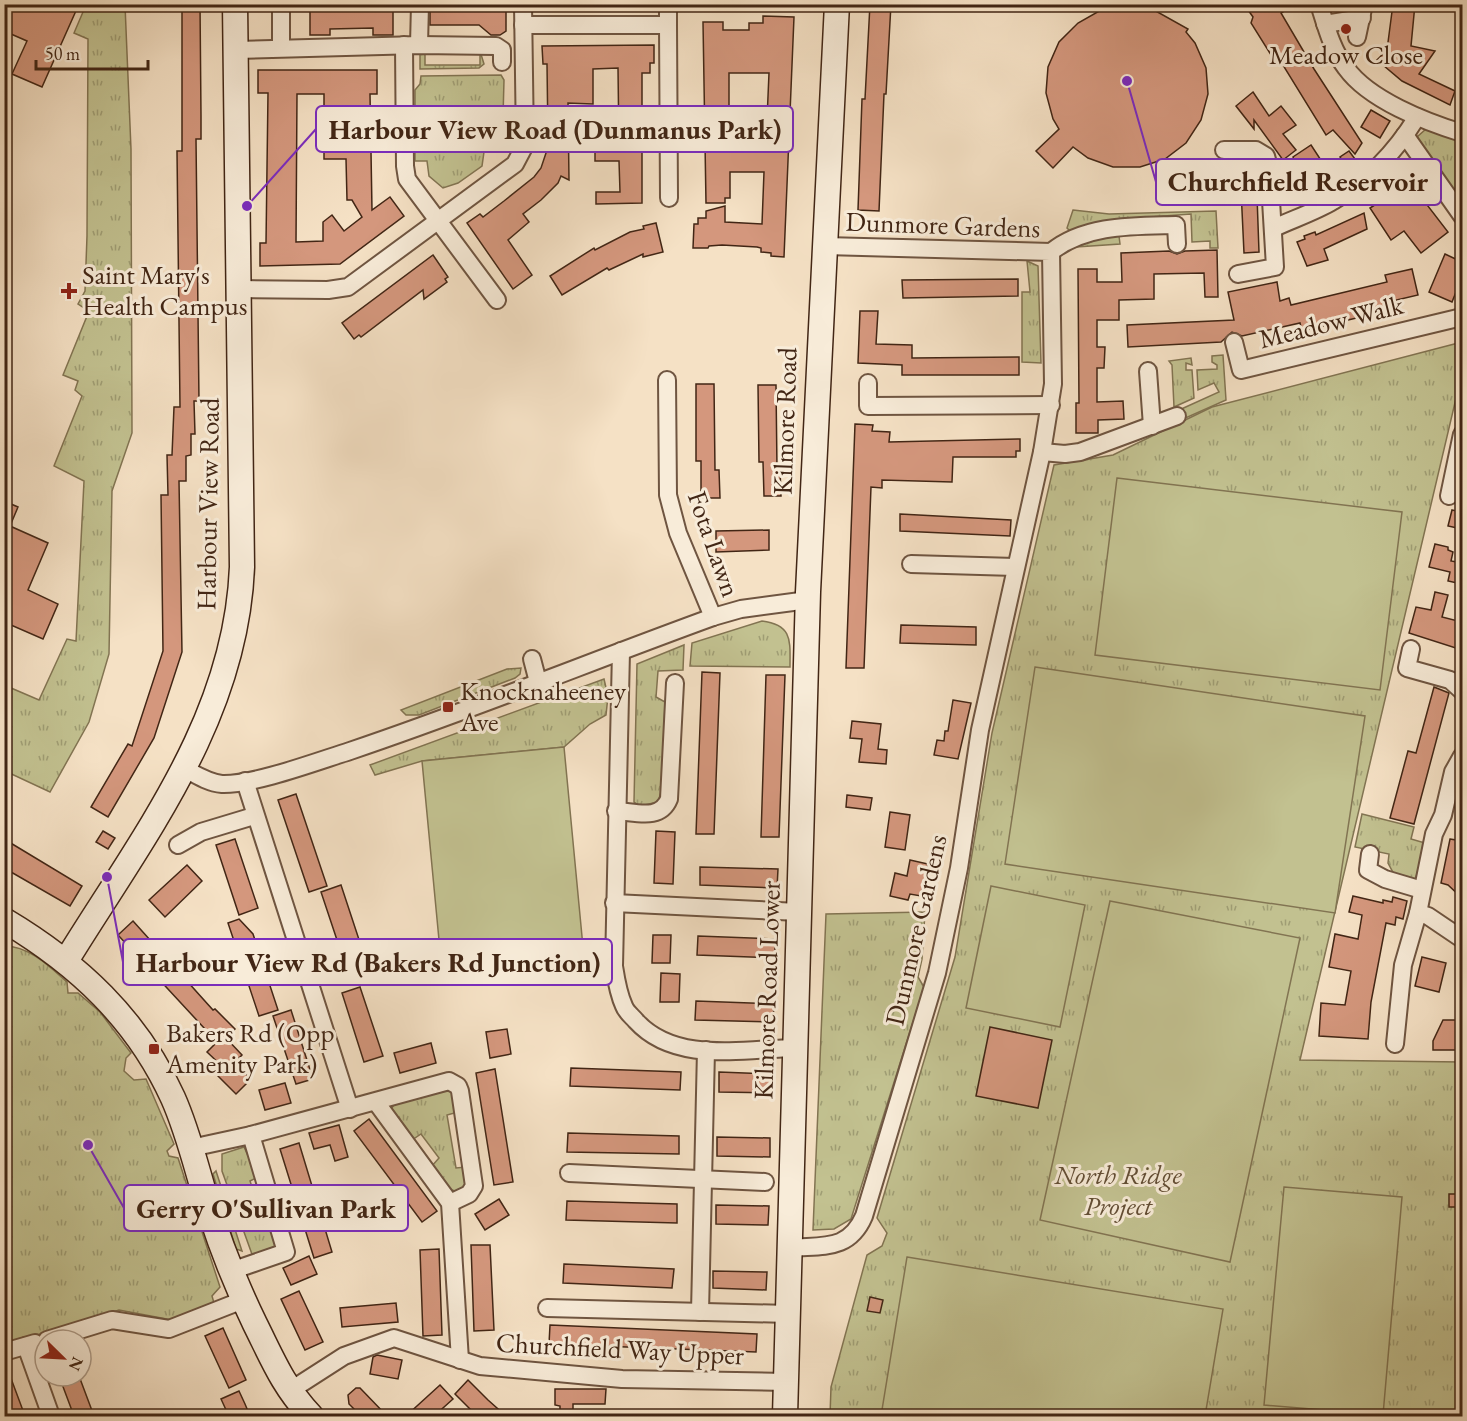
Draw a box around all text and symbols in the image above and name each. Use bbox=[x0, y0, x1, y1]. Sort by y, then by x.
marker: Meadow Close bbox=[1339, 22, 1353, 36]
scale bar bbox=[36, 33, 148, 71]
place label: Meadow Close bbox=[1269, 37, 1423, 72]
text: 50 m bbox=[45, 42, 80, 65]
callout: Harbour View Road (Dunmanus Park) bbox=[316, 106, 793, 152]
text: Harbour View Road (Dunmanus Park) bbox=[328, 111, 782, 147]
callout: Churchfield Reservoir bbox=[1156, 159, 1441, 205]
text: Churchfield Reservoir bbox=[1168, 163, 1429, 199]
street label: Dunmore Gardens bbox=[845, 204, 1041, 245]
place label: Saint Mary's Health Campus bbox=[82, 257, 247, 323]
marker: Saint Mary's Health Campus bbox=[60, 282, 78, 300]
street label: Meadow Walk bbox=[1255, 287, 1407, 356]
street label: Kilmore Road bbox=[764, 346, 805, 495]
street label: Harbour View Road bbox=[188, 397, 227, 611]
street label: Fota Lawn bbox=[680, 486, 749, 601]
place label: Knocknaheeney Ave bbox=[459, 673, 626, 739]
marker: Knocknaheeney Ave bbox=[441, 700, 455, 714]
street label: Dunmore Gardens bbox=[877, 831, 954, 1029]
street label: Kilmore Road Lower bbox=[745, 880, 788, 1100]
callout: Harbour View Rd (Bakers Rd Junction) bbox=[123, 939, 612, 985]
text: Harbour View Rd (Bakers Rd Junction) bbox=[136, 944, 600, 980]
place label: Bakers Rd (Opp Amenity Park) bbox=[165, 1015, 334, 1081]
marker: Bakers Rd (Opp Amenity Park) bbox=[147, 1042, 161, 1056]
park label: North Ridge Project bbox=[1053, 1157, 1183, 1223]
callout: Gerry O'Sullivan Park bbox=[124, 1185, 408, 1231]
text: Gerry O'Sullivan Park bbox=[136, 1190, 396, 1226]
street label: Churchfield Way Upper bbox=[495, 1325, 745, 1372]
north arrow bbox=[33, 1328, 93, 1388]
text: N bbox=[64, 1354, 88, 1374]

